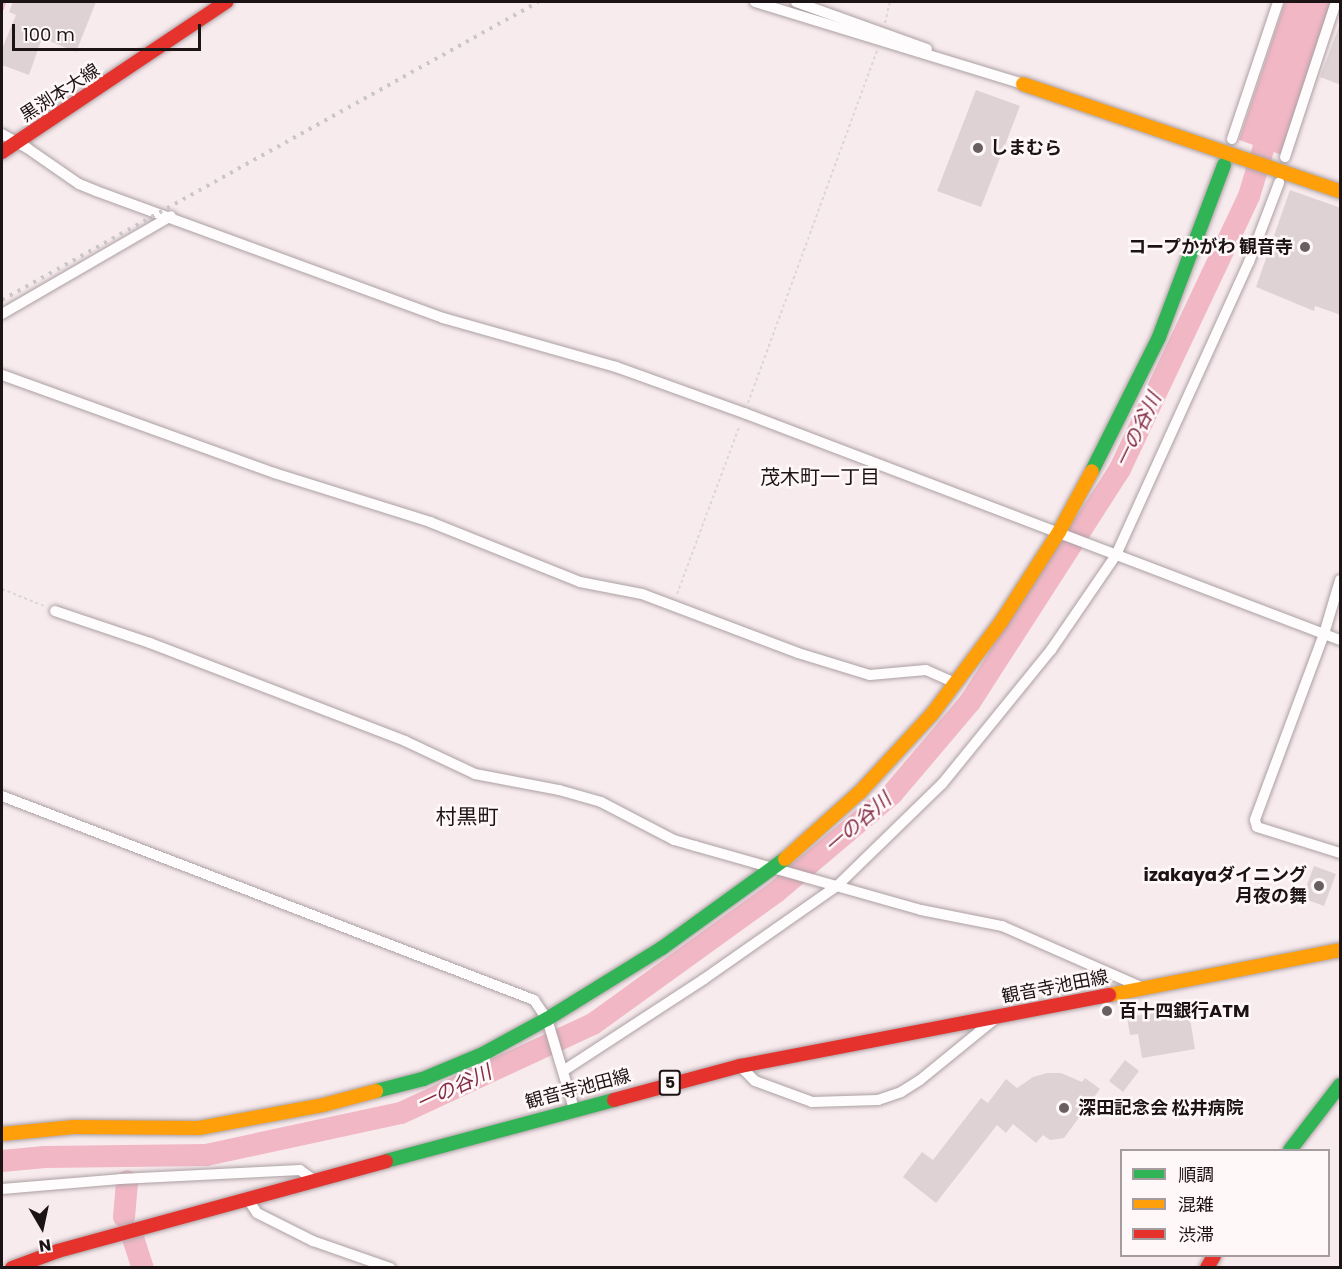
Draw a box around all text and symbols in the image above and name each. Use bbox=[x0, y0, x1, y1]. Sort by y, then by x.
scale bar bbox=[15, 12, 204, 50]
text: 100 m bbox=[23, 22, 75, 47]
street label: 黒渕本大線 bbox=[16, 59, 104, 127]
place label: しまむら bbox=[990, 137, 1062, 159]
marker: しまむら bbox=[971, 141, 985, 155]
place label: コープかがわ 観音寺 bbox=[1127, 236, 1293, 258]
marker: コープかがわ 観音寺 bbox=[1298, 240, 1312, 254]
water label: 一の谷川 bbox=[1110, 389, 1166, 471]
district label: 茂木町一丁目 bbox=[760, 465, 880, 489]
water label: 一の谷川 bbox=[820, 788, 896, 858]
district label: 村黒町 bbox=[436, 804, 498, 830]
place label: izakayaダイニング 月夜の舞 bbox=[1144, 865, 1307, 908]
marker: izakayaダイニング 月夜の舞 bbox=[1312, 879, 1326, 893]
street label: 観音寺池田線 bbox=[1000, 966, 1110, 1008]
place label: 百十四銀行ATM bbox=[1119, 1000, 1249, 1022]
marker: 百十四銀行ATM bbox=[1100, 1004, 1114, 1018]
water label: 一の谷川 bbox=[413, 1060, 495, 1116]
street label: 観音寺池田線 bbox=[523, 1065, 633, 1113]
road number: 5 bbox=[658, 1070, 682, 1096]
place label: 深田記念会 松井病院 bbox=[1078, 1097, 1244, 1119]
marker: 深田記念会 松井病院 bbox=[1055, 1099, 1073, 1117]
legend bbox=[1120, 1149, 1330, 1257]
text: 順調 bbox=[1178, 1162, 1214, 1187]
text: 混雑 bbox=[1178, 1192, 1214, 1217]
north arrow bbox=[12, 1197, 72, 1257]
text: 渋滞 bbox=[1178, 1222, 1214, 1247]
text: N bbox=[37, 1233, 53, 1258]

